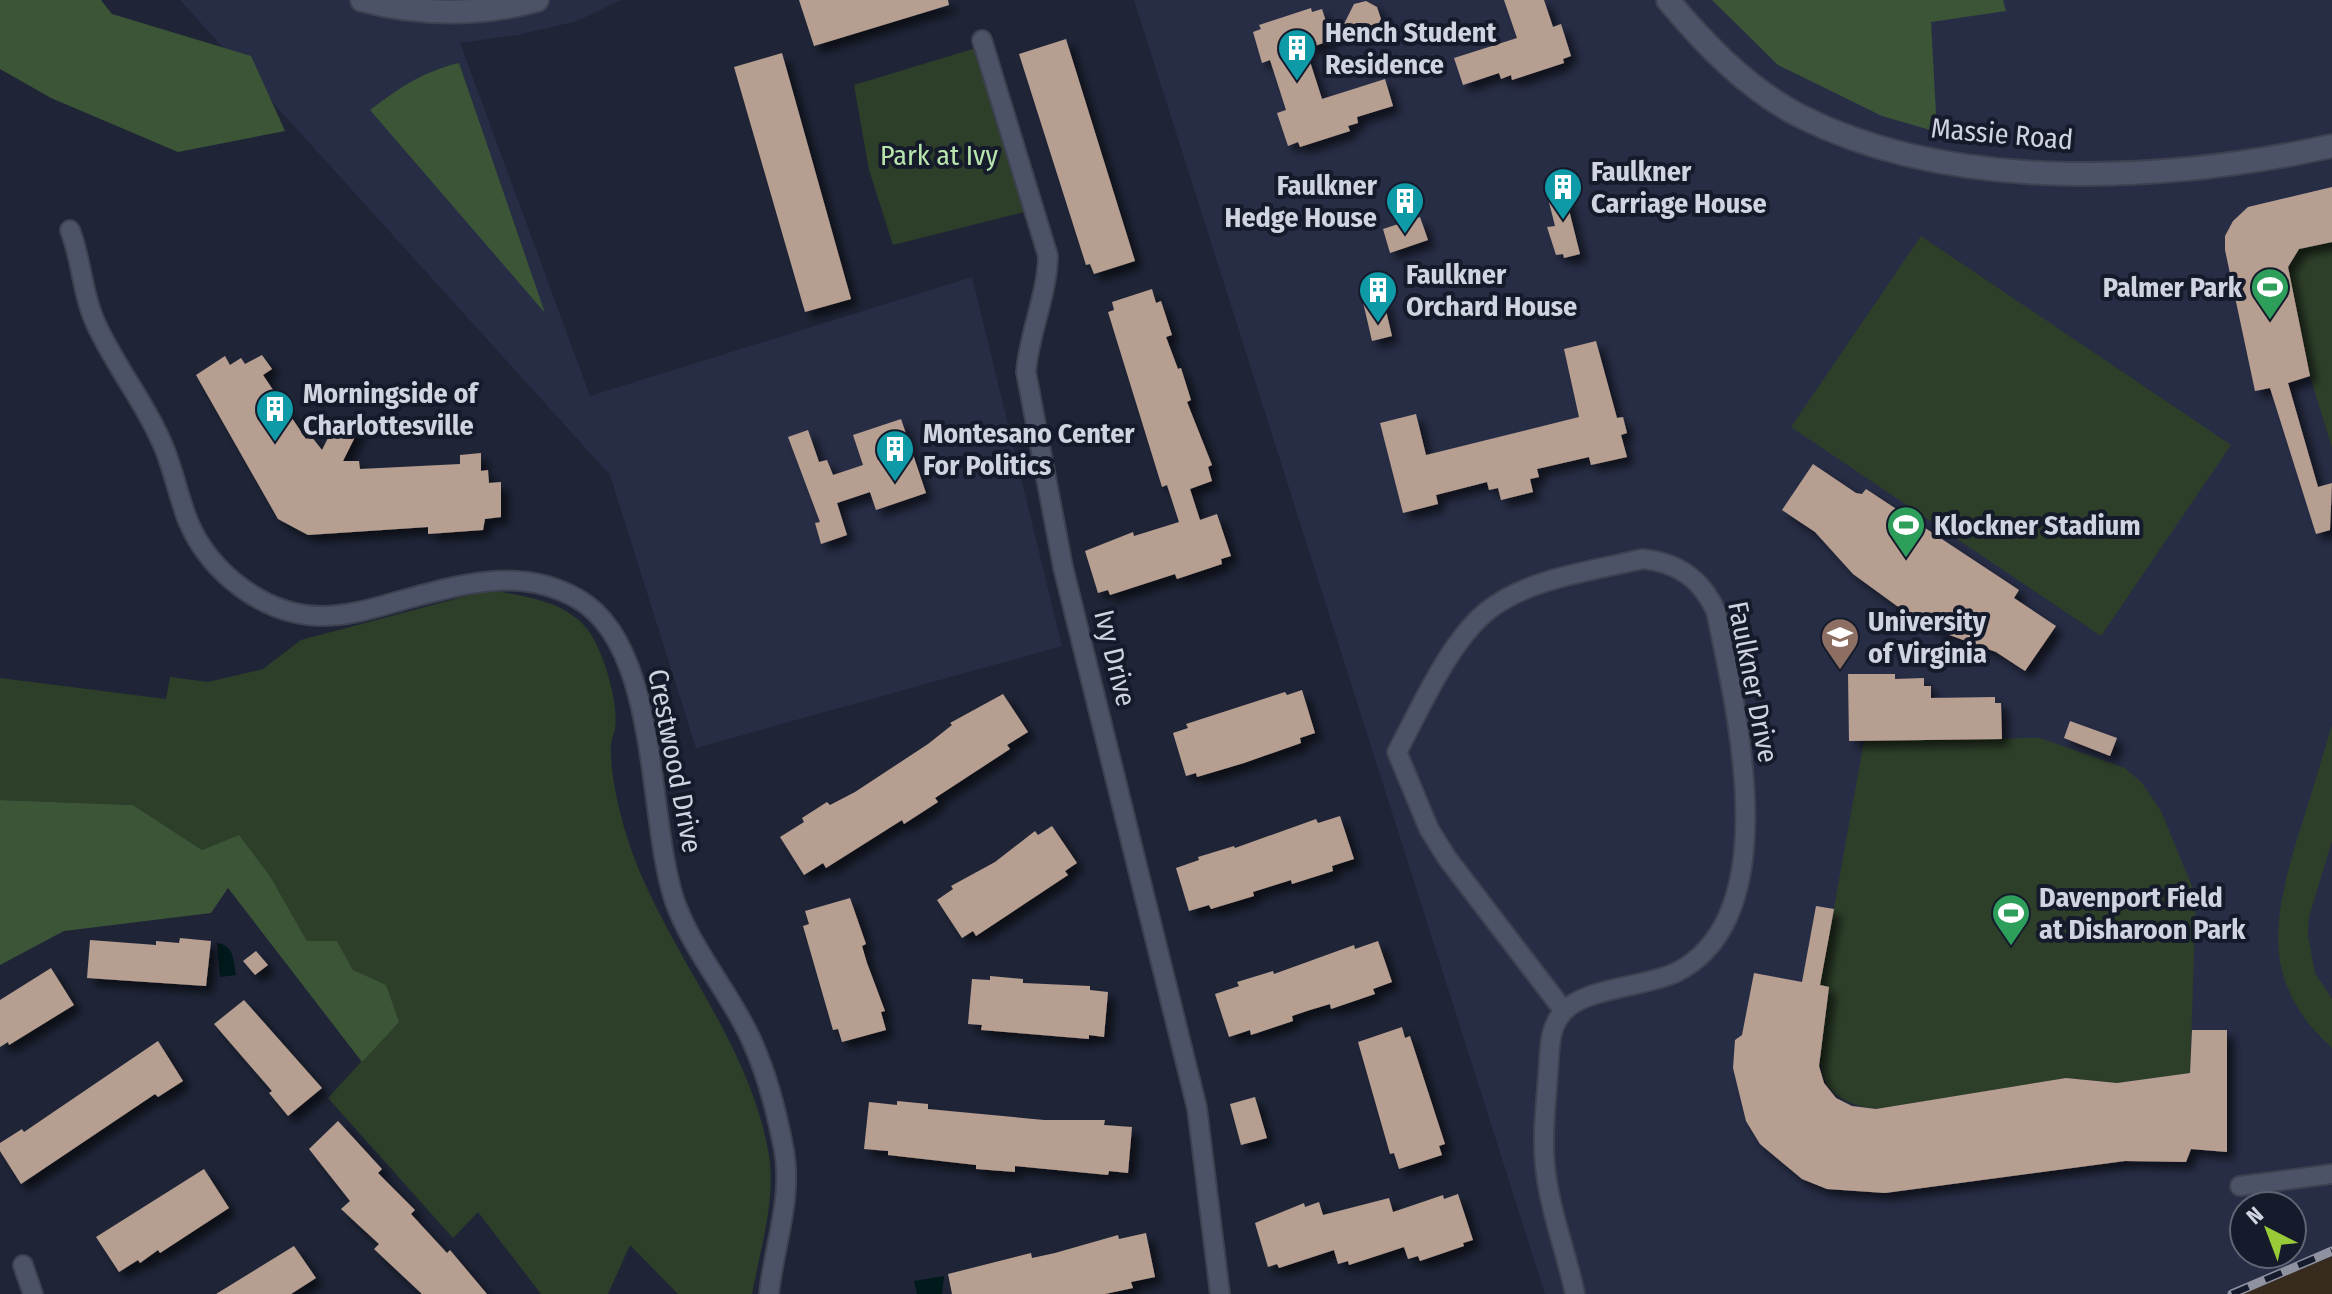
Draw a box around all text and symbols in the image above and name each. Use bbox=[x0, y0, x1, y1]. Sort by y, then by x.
place label: Hench Student Residence bbox=[1325, 16, 1497, 81]
building icon: Hench Student Residence bbox=[1276, 27, 1318, 82]
street label: Massie Road bbox=[1930, 111, 2074, 157]
park label: Park at Ivy bbox=[880, 139, 999, 172]
place label: Faulkner Carriage House bbox=[1591, 155, 1767, 220]
building icon: Faulkner Carriage House bbox=[1542, 166, 1584, 221]
place label: Faulkner Hedge House bbox=[1225, 169, 1378, 234]
building icon: Faulkner Hedge House bbox=[1384, 180, 1426, 235]
place label: Faulkner Orchard House bbox=[1406, 258, 1577, 323]
sports icon: Palmer Park bbox=[2249, 266, 2291, 321]
building icon: Faulkner Orchard House bbox=[1357, 269, 1399, 324]
place label: Palmer Park bbox=[2103, 271, 2243, 304]
place label: Morningside of Charlottesville bbox=[303, 377, 480, 442]
building icon: Morningside of Charlottesville bbox=[254, 388, 296, 443]
place label: Montesano Center For Politics bbox=[923, 417, 1135, 482]
building icon: Montesano Center For Politics bbox=[874, 428, 916, 483]
sports icon: Klockner Stadium bbox=[1885, 504, 1927, 559]
place label: Klockner Stadium bbox=[1934, 509, 2141, 542]
street label: Faulkner Drive bbox=[1721, 599, 1785, 765]
place label: University of Virginia bbox=[1868, 605, 1987, 670]
street label: Ivy Drive bbox=[1087, 606, 1143, 710]
school or university icon: University of Virginia bbox=[1819, 616, 1861, 671]
street label: Crestwood Drive bbox=[641, 666, 709, 856]
place label: Davenport Field at Disharoon Park bbox=[2039, 881, 2246, 946]
sports icon: Davenport Field at Disharoon Park bbox=[1990, 892, 2032, 947]
north arrow bbox=[2228, 1190, 2308, 1270]
text: N bbox=[2241, 1201, 2269, 1230]

